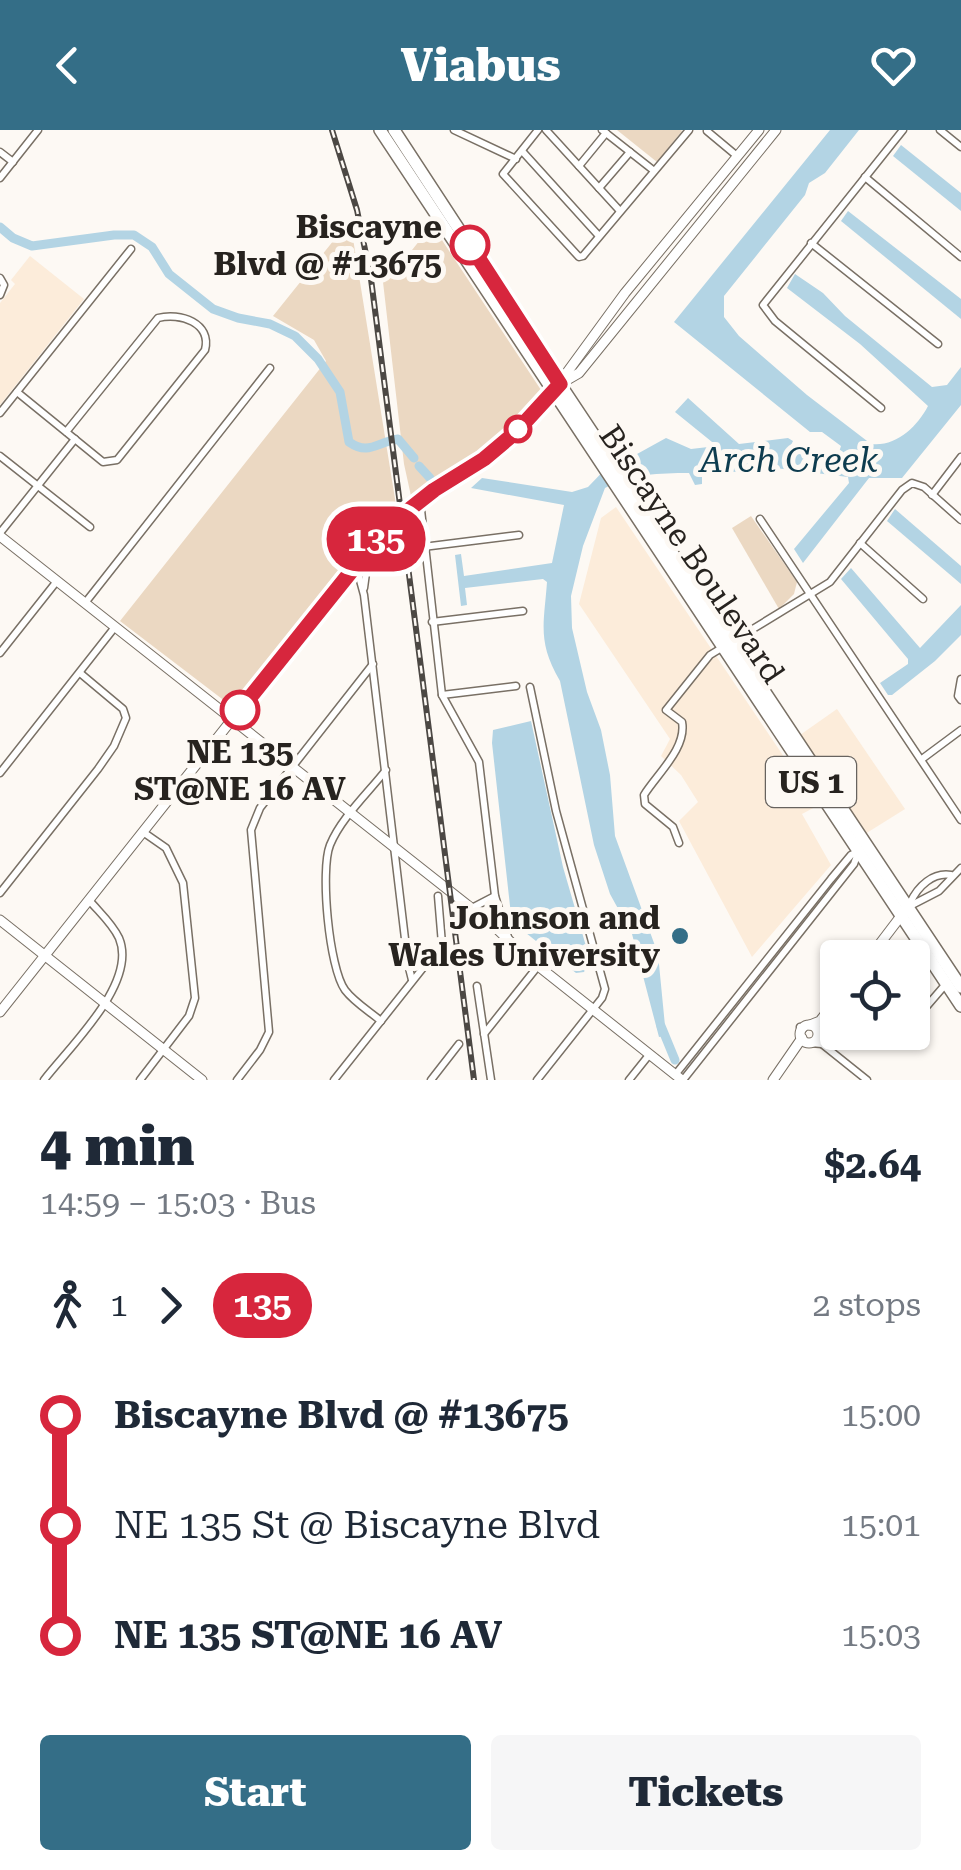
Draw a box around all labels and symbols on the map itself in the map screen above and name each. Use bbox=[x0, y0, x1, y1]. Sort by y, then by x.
place label: Biscayne Blvd @ #13675 bbox=[214, 208, 442, 283]
marker: Biscayne Blvd @ #13675 bbox=[451, 226, 489, 264]
unlabelled marker bbox=[505, 416, 531, 442]
street label: Biscayne Boulevard bbox=[591, 418, 793, 690]
water label: Arch Creek bbox=[698, 440, 878, 481]
line badge: 135 bbox=[318, 506, 434, 572]
marker: NE 135 ST@NE 16 AV bbox=[221, 691, 259, 729]
place label: NE 135 ST@NE 16 AV bbox=[134, 733, 346, 808]
road number: US 1 bbox=[766, 757, 856, 807]
place label: Johnson and Wales University bbox=[388, 899, 661, 974]
marker: Johnson and Wales University bbox=[669, 925, 691, 947]

